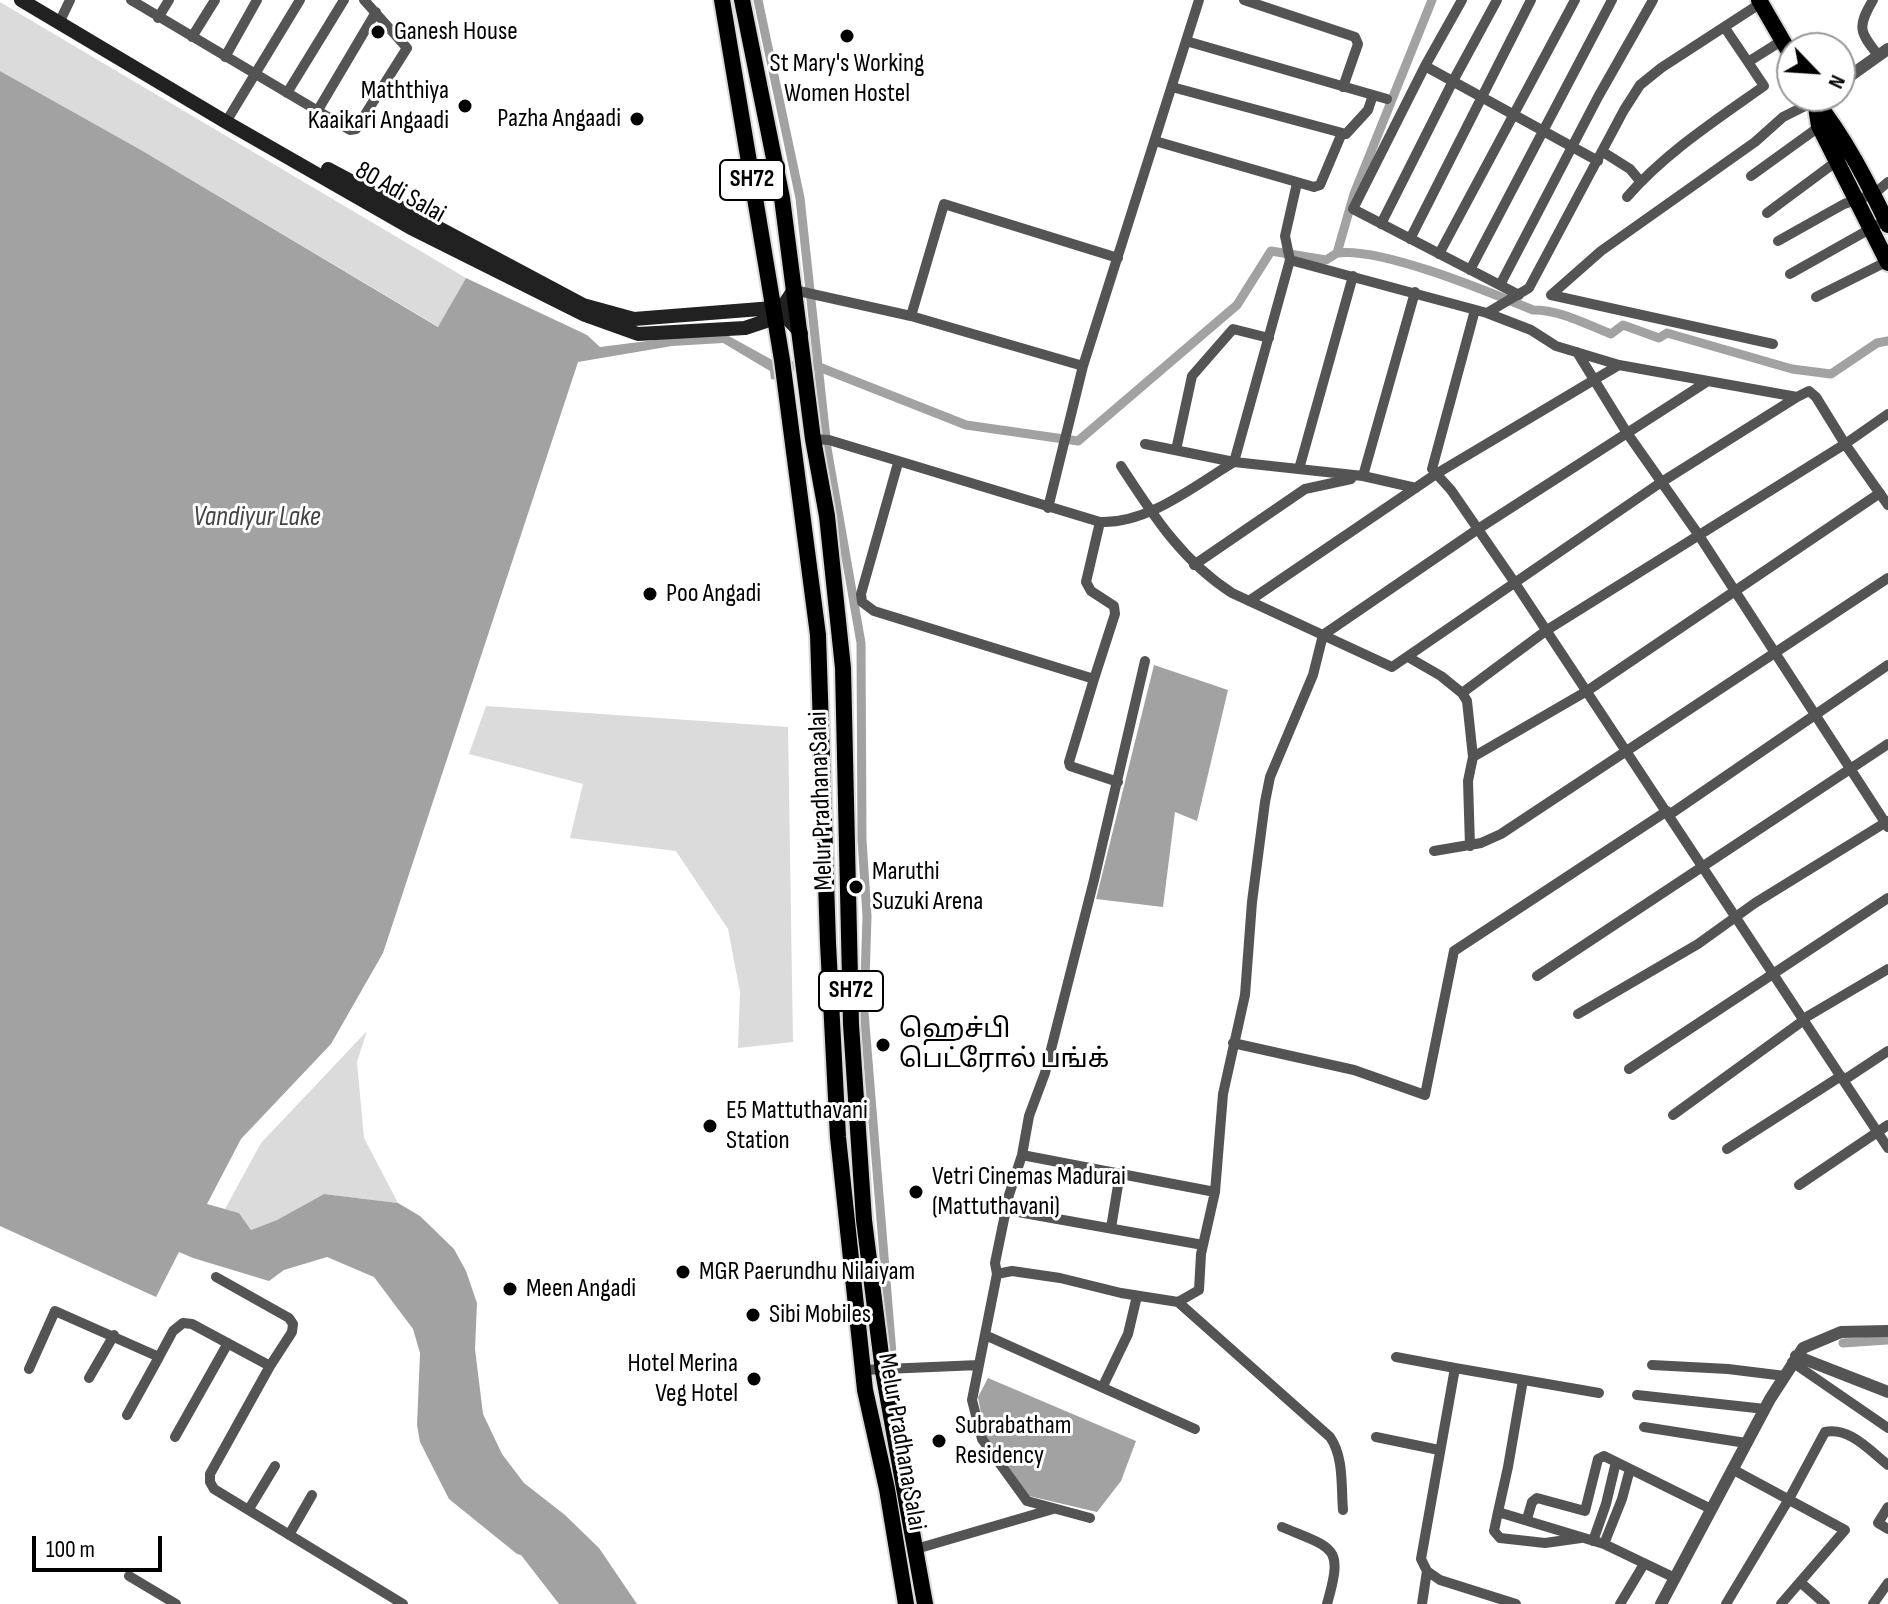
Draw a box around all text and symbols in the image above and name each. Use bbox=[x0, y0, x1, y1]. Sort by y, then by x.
place label: Ganesh House bbox=[394, 16, 518, 48]
marker: Ganesh House bbox=[369, 23, 387, 41]
marker: St Mary's Working Women Hostel bbox=[838, 27, 856, 45]
north arrow bbox=[1776, 32, 1856, 112]
place label: St Mary's Working Women Hostel bbox=[770, 48, 924, 110]
text: N bbox=[1822, 70, 1851, 93]
place label: Maththiya Kaaikari Angaadi bbox=[308, 75, 449, 136]
marker: Maththiya Kaaikari Angaadi bbox=[456, 97, 474, 115]
place label: Pazha Angaadi bbox=[497, 103, 621, 135]
marker: Pazha Angaadi bbox=[628, 110, 646, 128]
street label: 80 Adi Salai bbox=[349, 155, 451, 231]
road number: SH72 bbox=[720, 160, 784, 200]
water label: Vandiyur Lake bbox=[193, 501, 321, 535]
place label: Poo Angadi bbox=[666, 578, 761, 610]
marker: Poo Angadi bbox=[641, 585, 659, 603]
street label: Melur Pradhana Salai bbox=[803, 711, 841, 891]
place label: Maruthi Suzuki Arena bbox=[872, 856, 983, 918]
marker: Maruthi Suzuki Arena bbox=[847, 878, 865, 896]
road number: SH72 bbox=[819, 971, 883, 1011]
place label: ஹெச்பி பெட்ரோல் பங்க் bbox=[899, 1014, 1109, 1076]
marker: ஹெச்பி பெட்ரோல் பங்க் bbox=[874, 1036, 892, 1054]
place label: E5 Mattuthavani Station bbox=[726, 1095, 868, 1156]
marker: E5 Mattuthavani Station bbox=[701, 1117, 719, 1135]
place label: Vetri Cinemas Madurai (Mattuthavani) bbox=[932, 1161, 1126, 1222]
marker: Vetri Cinemas Madurai (Mattuthavani) bbox=[907, 1183, 925, 1201]
place label: MGR Paerundhu Nilaiyam bbox=[699, 1256, 915, 1288]
marker: MGR Paerundhu Nilaiyam bbox=[674, 1263, 692, 1281]
place label: Meen Angadi bbox=[526, 1273, 636, 1305]
marker: Meen Angadi bbox=[501, 1280, 519, 1298]
place label: Sibi Mobiles bbox=[769, 1299, 871, 1331]
marker: Sibi Mobiles bbox=[744, 1306, 762, 1324]
place label: Hotel Merina Veg Hotel bbox=[628, 1348, 738, 1410]
street label: Melur Pradhana Salai bbox=[870, 1351, 932, 1533]
marker: Hotel Merina Veg Hotel bbox=[745, 1370, 763, 1388]
place label: Subrabatham Residency bbox=[955, 1410, 1071, 1472]
marker: Subrabatham Residency bbox=[930, 1432, 948, 1450]
scale bar bbox=[36, 1520, 166, 1570]
text: 100 m bbox=[46, 1535, 95, 1564]

